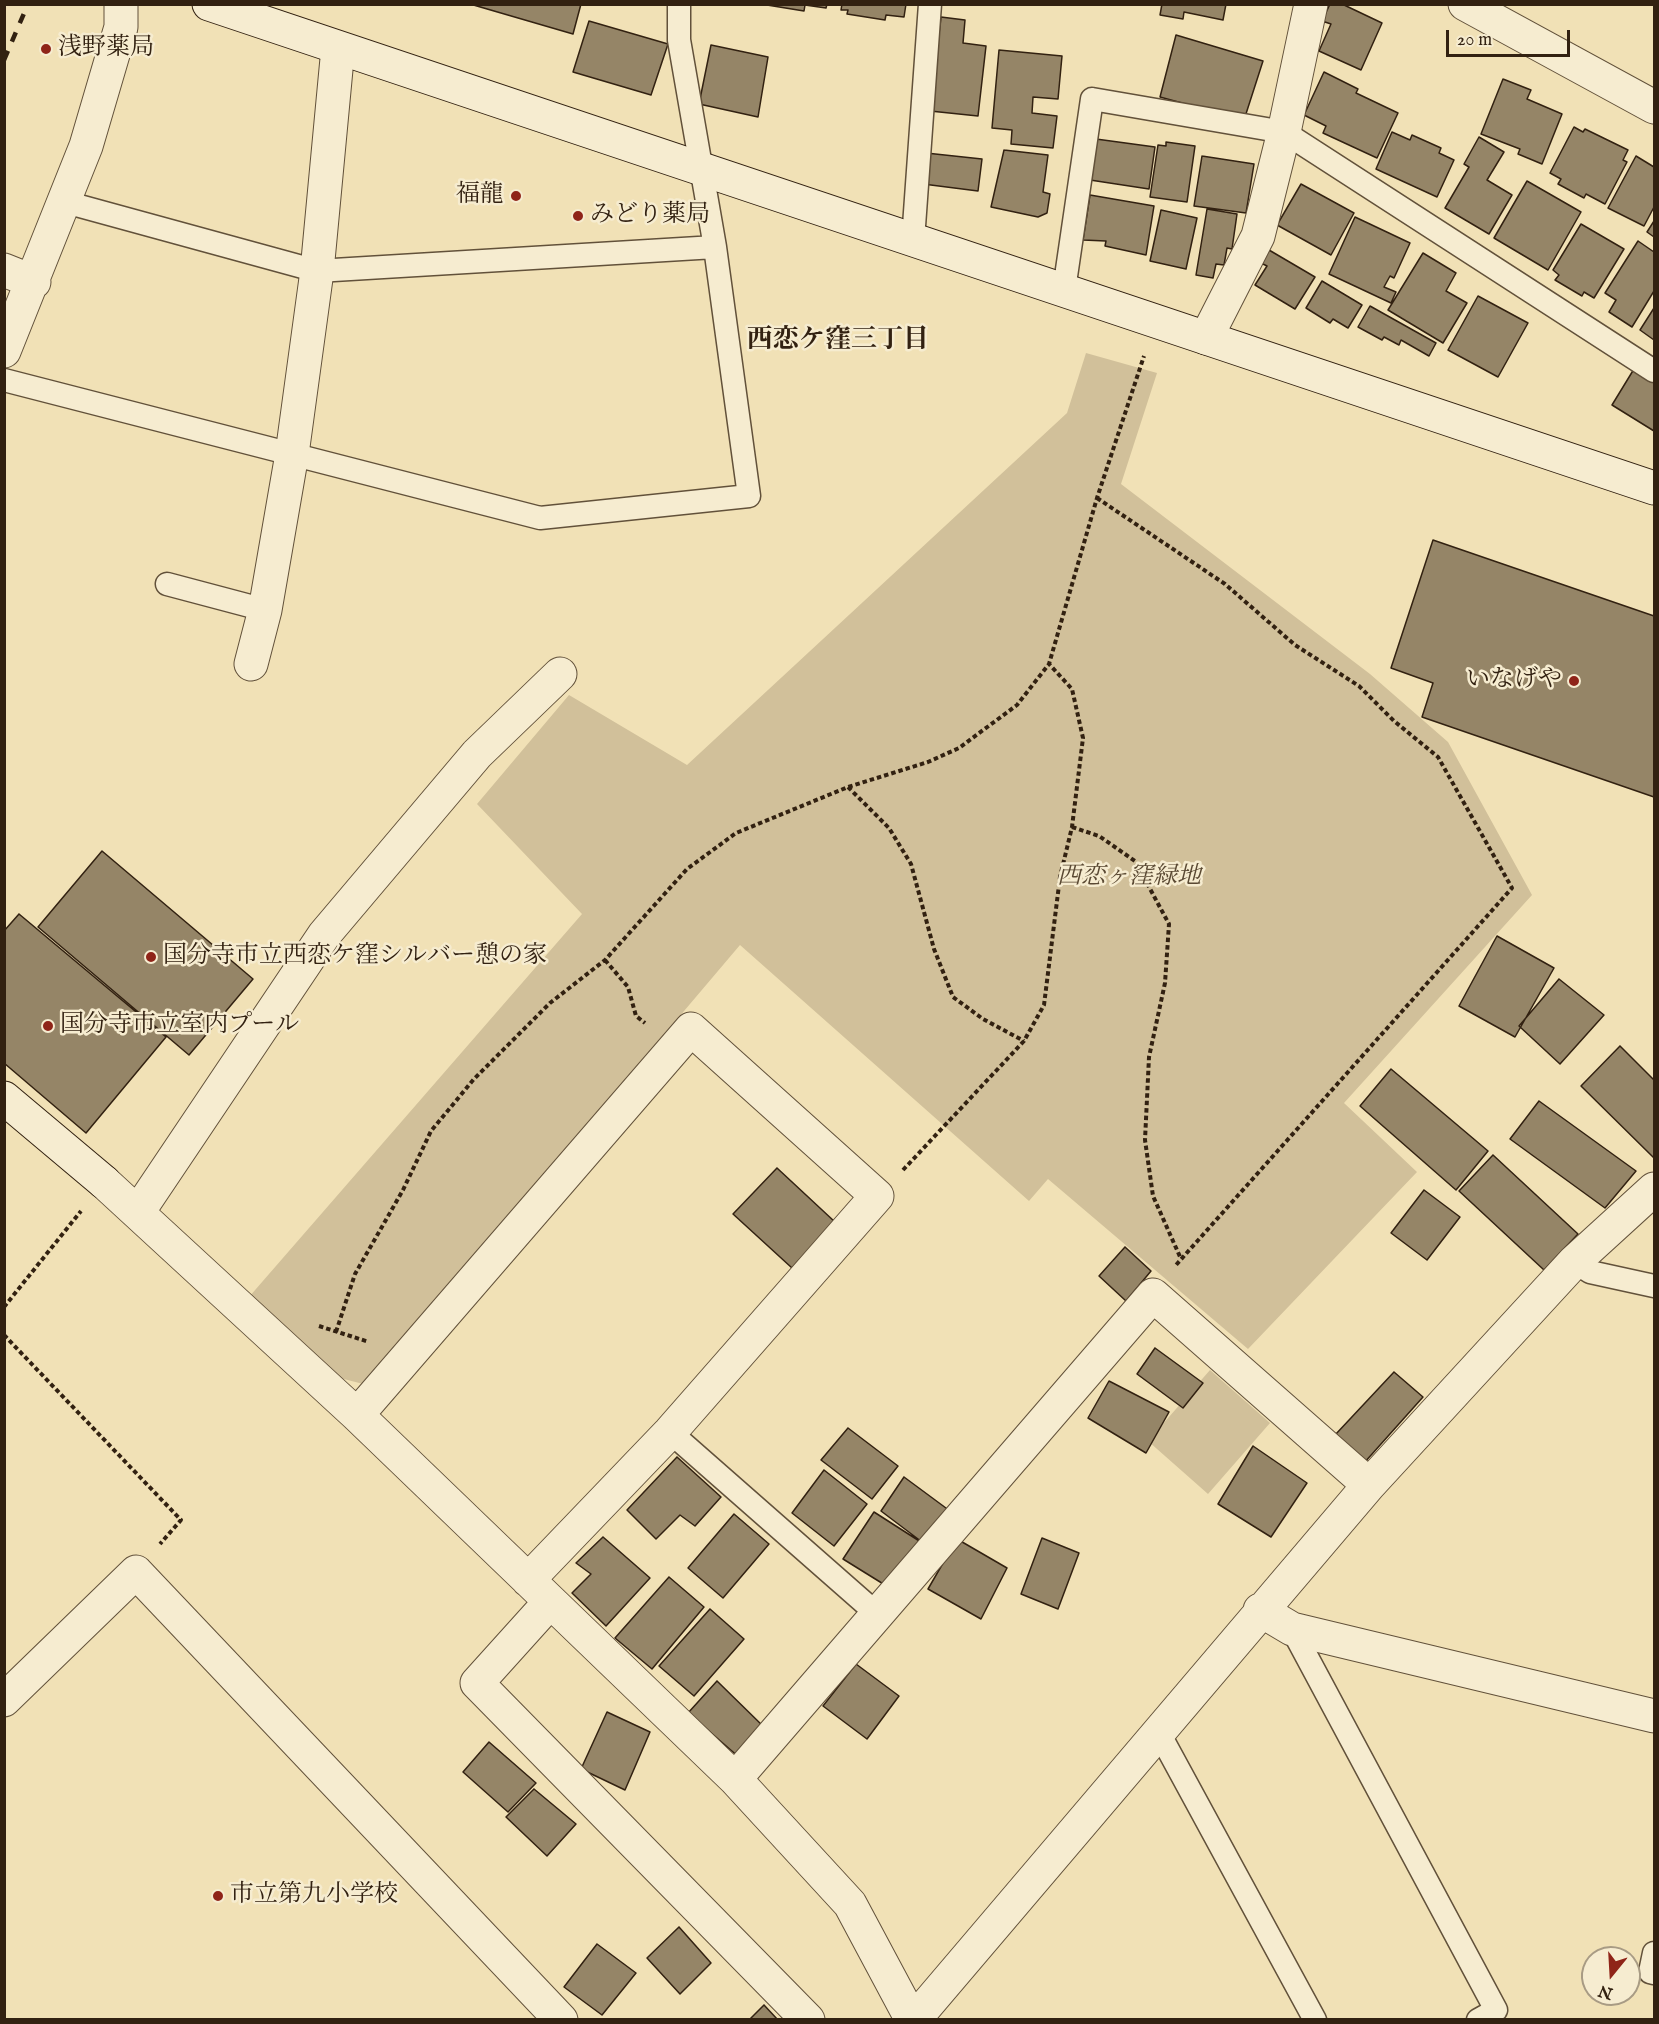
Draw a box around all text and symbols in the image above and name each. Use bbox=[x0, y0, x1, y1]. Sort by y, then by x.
scale bar bbox=[1449, 18, 1574, 56]
text: 20 m bbox=[1457, 29, 1492, 52]
place label: 浅野薬局 bbox=[58, 35, 154, 63]
marker: 浅野薬局 bbox=[39, 42, 53, 56]
place label: 福龍 bbox=[456, 182, 504, 210]
marker: 福龍 bbox=[509, 189, 523, 203]
place label: みどり薬局 bbox=[590, 202, 710, 230]
marker: みどり薬局 bbox=[571, 209, 585, 223]
district label: 西恋ケ窪三丁目 bbox=[747, 326, 929, 358]
place label: いなげや bbox=[1466, 667, 1562, 695]
marker: いなげや bbox=[1567, 674, 1581, 688]
park label: 西恋ヶ窪緑地 bbox=[1057, 864, 1201, 892]
place label: 国分寺市立西恋ケ窪シルバー憩の家 bbox=[163, 943, 547, 971]
marker: 国分寺市立西恋ケ窪シルバー憩の家 bbox=[144, 950, 158, 964]
place label: 国分寺市立室内プール bbox=[60, 1012, 299, 1040]
marker: 国分寺市立室内プール bbox=[41, 1019, 55, 1033]
place label: 市立第九小学校 bbox=[230, 1882, 398, 1910]
marker: 市立第九小学校 bbox=[211, 1889, 225, 1903]
north arrow bbox=[1581, 1946, 1641, 2006]
text: N bbox=[1596, 1980, 1616, 2003]

